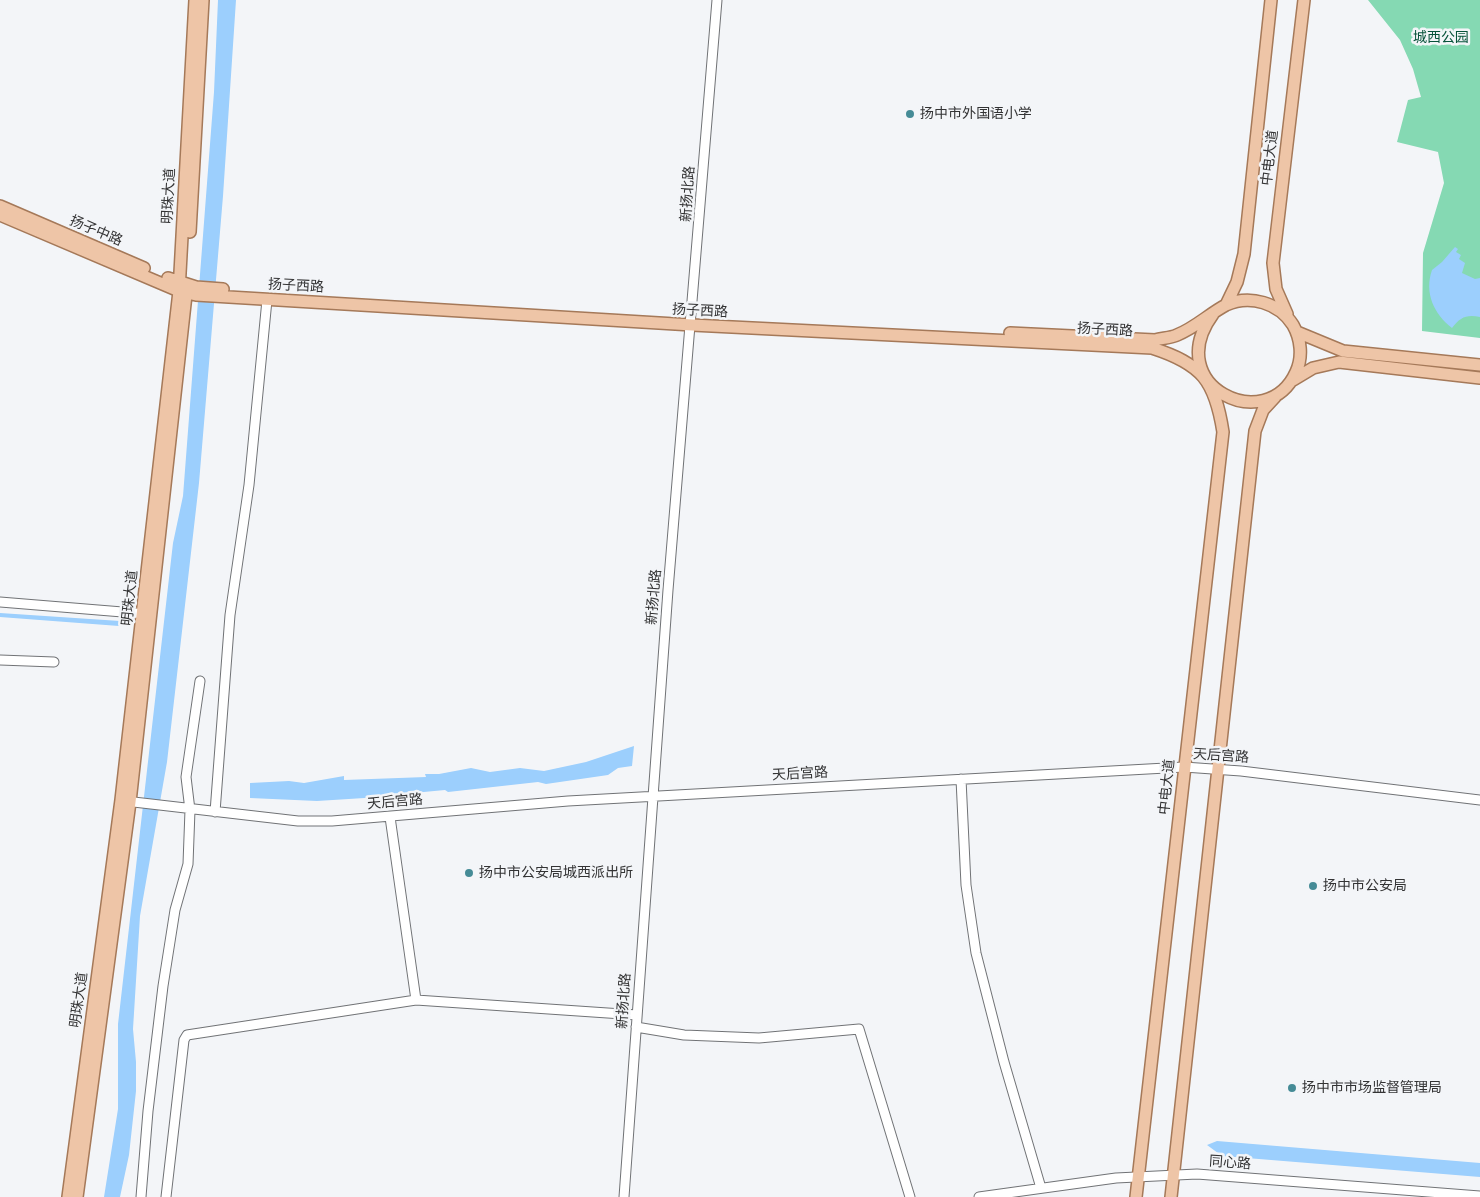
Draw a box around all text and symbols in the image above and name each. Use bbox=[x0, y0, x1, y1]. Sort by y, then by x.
park label: 城西公园 bbox=[1413, 30, 1469, 46]
place label: 扬中市外国语小学 bbox=[920, 106, 1032, 122]
marker: 扬中市外国语小学 bbox=[904, 108, 916, 120]
street label: 中电大道 bbox=[1258, 129, 1282, 187]
street label: 新扬北路 bbox=[678, 165, 698, 223]
street label: 明珠大道 bbox=[159, 168, 179, 224]
street label: 扬子中路 bbox=[67, 212, 125, 250]
street label: 扬子西路 bbox=[268, 276, 324, 296]
street label: 扬子西路 bbox=[672, 301, 728, 321]
street label: 扬子西路 bbox=[1077, 320, 1133, 340]
street label: 新扬北路 bbox=[643, 568, 665, 626]
street label: 明珠大道 bbox=[119, 569, 141, 627]
street label: 天后宫路 bbox=[1192, 746, 1250, 766]
street label: 中电大道 bbox=[1156, 758, 1178, 816]
street label: 天后宫路 bbox=[772, 764, 828, 784]
street label: 天后宫路 bbox=[366, 791, 424, 813]
place label: 扬中市公安局城西派出所 bbox=[479, 865, 633, 881]
marker: 扬中市公安局城西派出所 bbox=[463, 867, 475, 879]
place label: 扬中市公安局 bbox=[1323, 878, 1407, 894]
marker: 扬中市公安局 bbox=[1307, 880, 1319, 892]
street label: 明珠大道 bbox=[67, 971, 91, 1029]
street label: 新扬北路 bbox=[614, 972, 634, 1030]
place label: 扬中市市场监督管理局 bbox=[1302, 1080, 1442, 1096]
marker: 扬中市市场监督管理局 bbox=[1286, 1082, 1298, 1094]
street label: 同心路 bbox=[1208, 1153, 1252, 1173]

